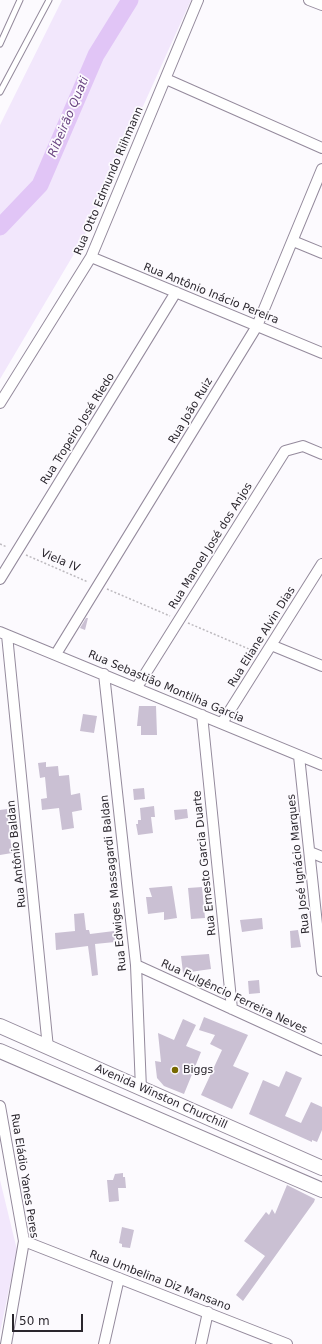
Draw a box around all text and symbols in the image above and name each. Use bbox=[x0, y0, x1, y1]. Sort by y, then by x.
water label: Ribeirão Quati bbox=[46, 75, 92, 159]
street label: Rua Otto Edmundo Riihmann bbox=[72, 105, 146, 257]
street label: Rua Antônio Inácio Pereira bbox=[141, 261, 281, 327]
street label: Rua Tropeiro José Riedo bbox=[38, 371, 118, 487]
street label: Rua João Ruiz bbox=[166, 376, 216, 446]
street label: Rua Manoel José dos Anjos bbox=[167, 480, 255, 612]
street label: Viela IV bbox=[38, 547, 82, 575]
street label: Rua Eliane Alvin Dias bbox=[226, 584, 298, 690]
street label: Rua Sebastião Montilha Garcia bbox=[86, 648, 246, 726]
street label: Rua Ernesto Garcia Duarte bbox=[191, 790, 219, 936]
street label: Rua José Ignácio Marques bbox=[285, 793, 313, 935]
street label: Rua Edwiges Massagardi Baldan bbox=[98, 794, 130, 972]
street label: Rua Antônio Baldan bbox=[5, 800, 29, 908]
street label: Rua Fulgêncio Ferreira Neves bbox=[159, 957, 309, 1037]
street label: Avenida Winston Churchill bbox=[93, 1062, 229, 1132]
place label: Biggs bbox=[183, 1063, 213, 1077]
marker: Biggs bbox=[170, 1065, 180, 1075]
street label: Rua Eládio Yanes Peres bbox=[8, 1113, 40, 1239]
street label: Rua Umbelina Diz Mansano bbox=[87, 1248, 233, 1314]
scale bar bbox=[14, 1306, 85, 1332]
text: 50 m bbox=[19, 1314, 50, 1328]

